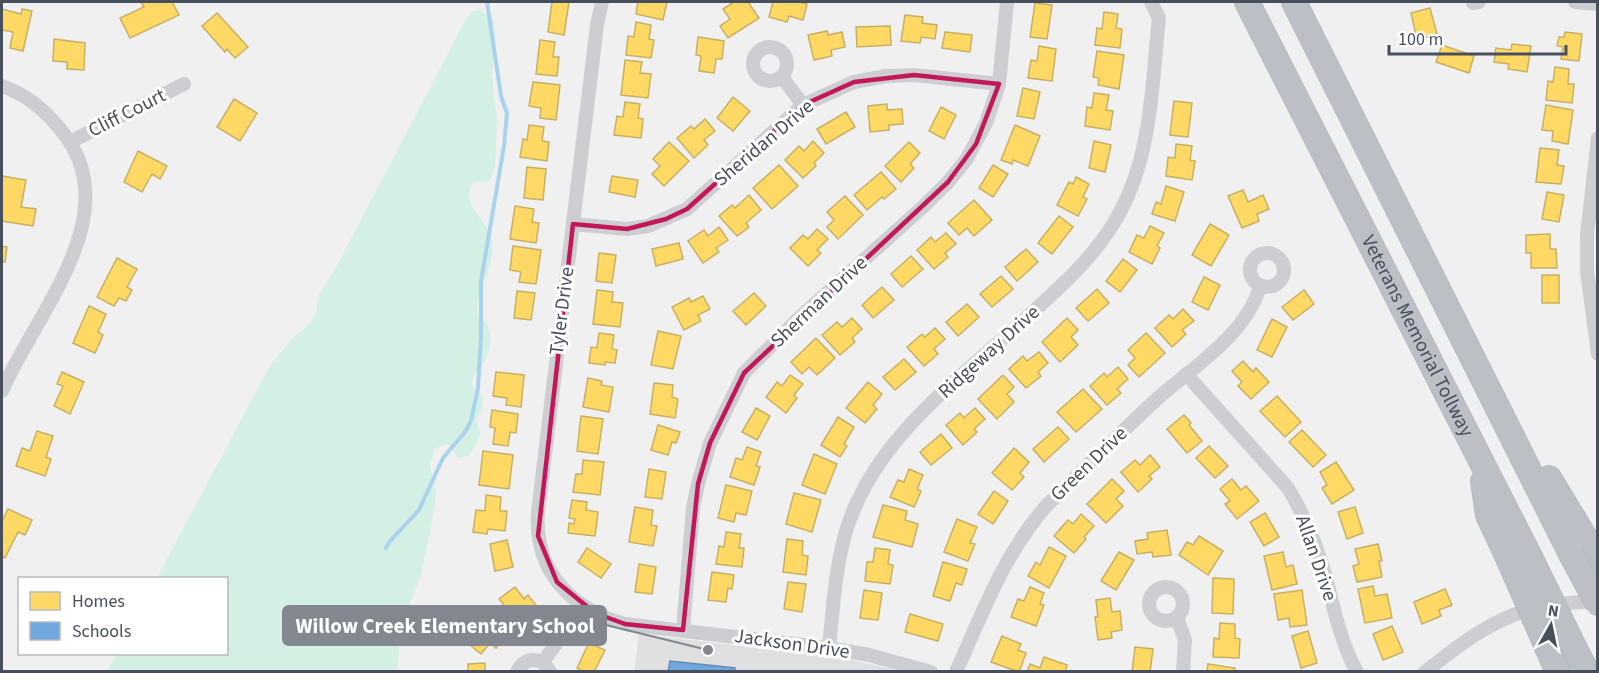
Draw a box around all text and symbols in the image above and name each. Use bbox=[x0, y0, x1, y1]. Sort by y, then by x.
scale bar bbox=[1389, 18, 1566, 56]
text: 100 m bbox=[1398, 27, 1443, 52]
street label: Cliff Court bbox=[83, 81, 171, 145]
street label: Sheridan Drive bbox=[708, 93, 820, 193]
street label: Veterans Memorial Tollway bbox=[1354, 230, 1481, 442]
street label: Sherman Drive bbox=[764, 250, 874, 354]
street label: Tyler Drive bbox=[543, 265, 581, 357]
street label: Ridgeway Drive bbox=[932, 299, 1046, 405]
street label: Green Drive bbox=[1044, 420, 1134, 508]
street label: Allan Drive bbox=[1288, 511, 1344, 605]
legend bbox=[18, 577, 228, 655]
text: Homes bbox=[72, 589, 125, 614]
north arrow bbox=[1521, 595, 1581, 655]
text: N bbox=[1546, 599, 1560, 623]
callout: Willow Creek Elementary School bbox=[283, 606, 606, 645]
text: Willow Creek Elementary School bbox=[295, 611, 595, 641]
text: Schools bbox=[72, 619, 131, 644]
street label: Jackson Drive bbox=[733, 622, 852, 666]

